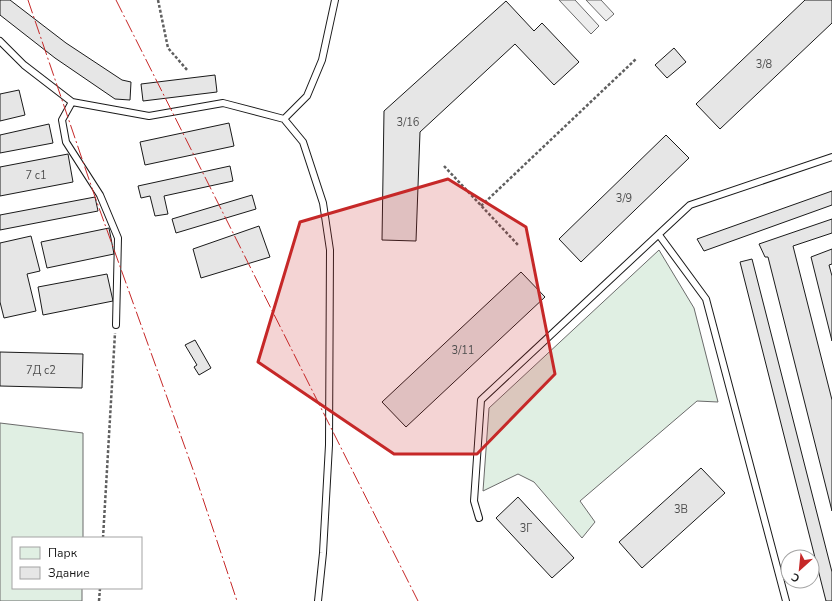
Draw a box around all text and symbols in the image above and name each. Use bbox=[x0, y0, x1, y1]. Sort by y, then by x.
house number: 3/8 bbox=[756, 57, 773, 72]
house number: 3/16 bbox=[397, 115, 420, 130]
house number: 7 с1 bbox=[25, 168, 47, 183]
house number: 3/9 bbox=[616, 191, 632, 206]
house number: 3/11 bbox=[452, 343, 474, 358]
house number: 7Д с2 bbox=[26, 363, 56, 378]
house number: 3В bbox=[674, 502, 688, 517]
house number: 3Г bbox=[520, 521, 532, 536]
legend bbox=[12, 537, 142, 589]
text: Парк bbox=[48, 545, 78, 561]
north arrow bbox=[780, 549, 820, 589]
text: Здание bbox=[48, 565, 90, 581]
text: С bbox=[788, 569, 802, 586]

